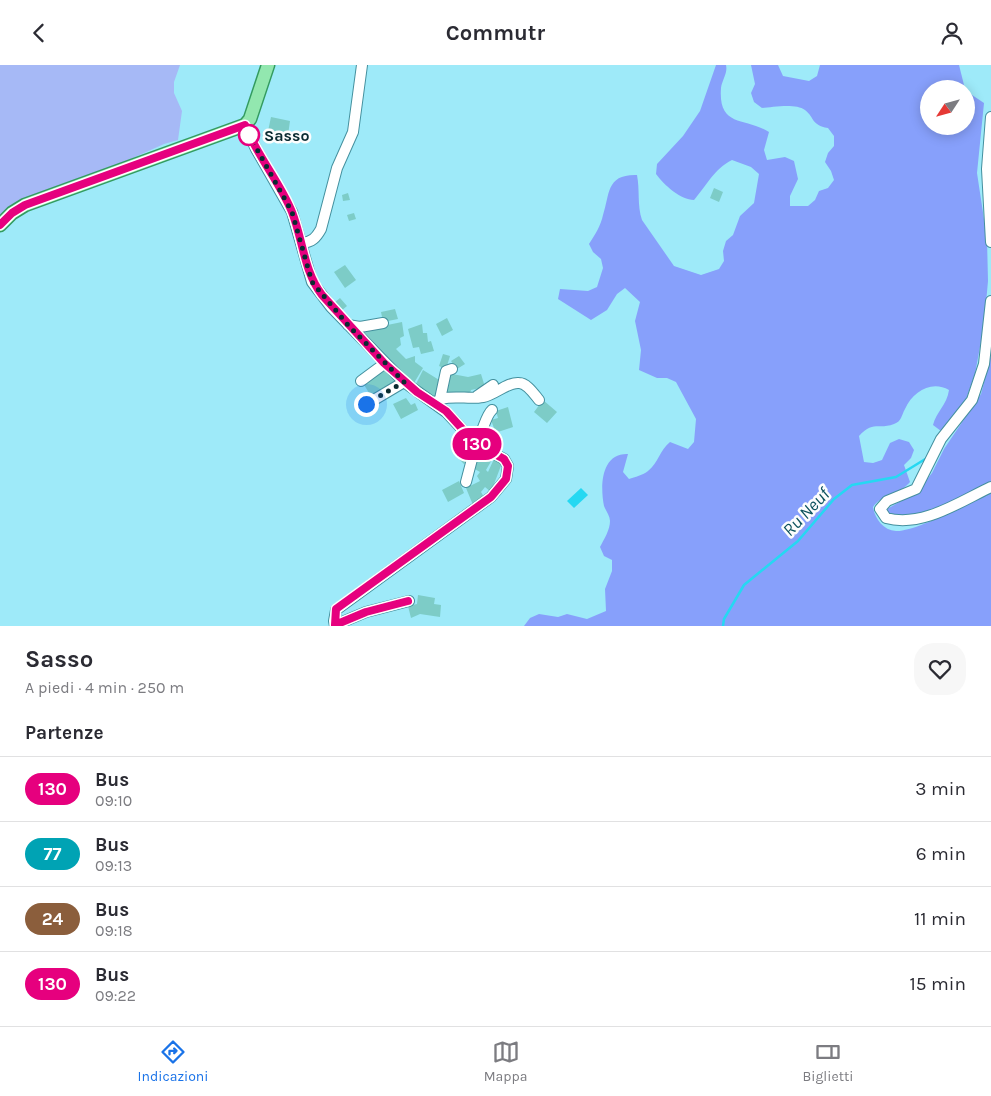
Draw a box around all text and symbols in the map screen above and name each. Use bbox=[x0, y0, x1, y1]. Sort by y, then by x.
icon: back bbox=[25, 19, 53, 47]
icon: person bbox=[938, 19, 966, 47]
text: Commutr bbox=[446, 20, 545, 46]
north arrow bbox=[920, 80, 975, 135]
map controls bbox=[920, 80, 975, 135]
marker: Sasso bbox=[238, 124, 260, 146]
place label: Sasso bbox=[264, 126, 310, 145]
your location bbox=[354, 392, 379, 417]
line badge: 130 bbox=[448, 428, 506, 460]
text: 130 bbox=[463, 433, 492, 455]
water label: Ru Neuf bbox=[778, 482, 835, 541]
button: heart bbox=[914, 643, 966, 695]
text: Sasso bbox=[25, 645, 93, 673]
text: A piedi · 4 min · 250 m bbox=[25, 678, 184, 697]
text: Partenze bbox=[25, 722, 103, 744]
text: Bus bbox=[95, 769, 129, 791]
text: 130 bbox=[38, 778, 67, 800]
text: 3 min bbox=[915, 778, 966, 800]
text: 09:10 bbox=[95, 791, 132, 810]
text: Bus bbox=[95, 834, 129, 856]
text: 77 bbox=[44, 843, 61, 865]
text: 6 min bbox=[916, 843, 966, 865]
text: 09:13 bbox=[95, 856, 132, 875]
text: Bus bbox=[95, 899, 129, 921]
text: 24 bbox=[42, 908, 63, 930]
text: 11 min bbox=[914, 908, 966, 930]
text: 09:18 bbox=[95, 921, 133, 940]
text: Bus bbox=[95, 964, 129, 986]
text: 130 bbox=[38, 973, 67, 995]
text: 15 min bbox=[910, 973, 966, 995]
text: 09:22 bbox=[95, 986, 136, 1005]
tab: Indicazioni bbox=[138, 1038, 208, 1085]
tab: Mappa bbox=[484, 1038, 527, 1085]
tab: Biglietti bbox=[803, 1038, 853, 1085]

